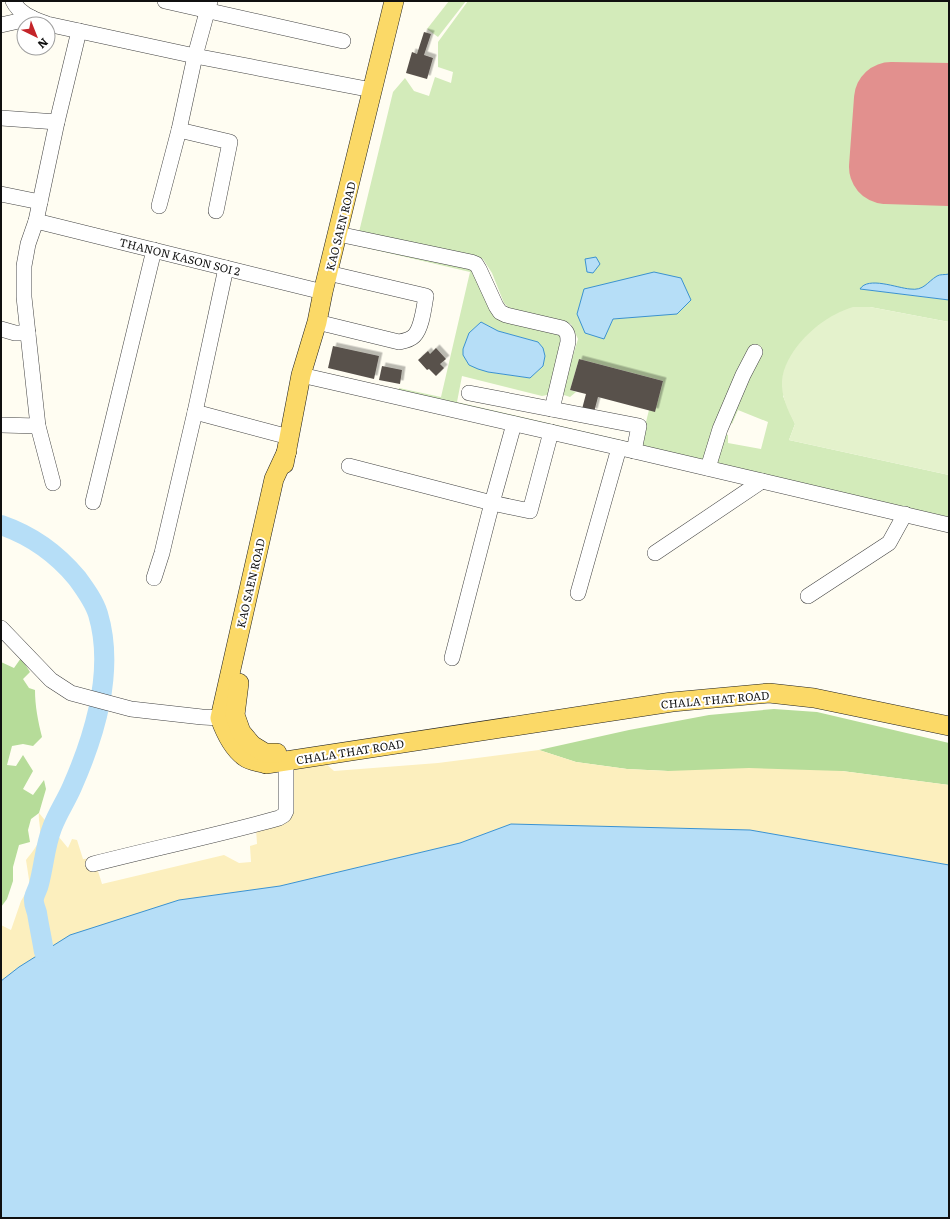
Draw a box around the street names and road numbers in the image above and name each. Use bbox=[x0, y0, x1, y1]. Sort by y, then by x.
street label: KAO SAEN ROAD bbox=[321, 180, 359, 272]
street label: THANON KASON SOI 2 bbox=[118, 233, 243, 279]
street label: KAO SAEN ROAD bbox=[232, 537, 268, 629]
street label: CHALA THAT ROAD bbox=[660, 686, 770, 712]
street label: CHALA THAT ROAD bbox=[295, 735, 405, 767]

